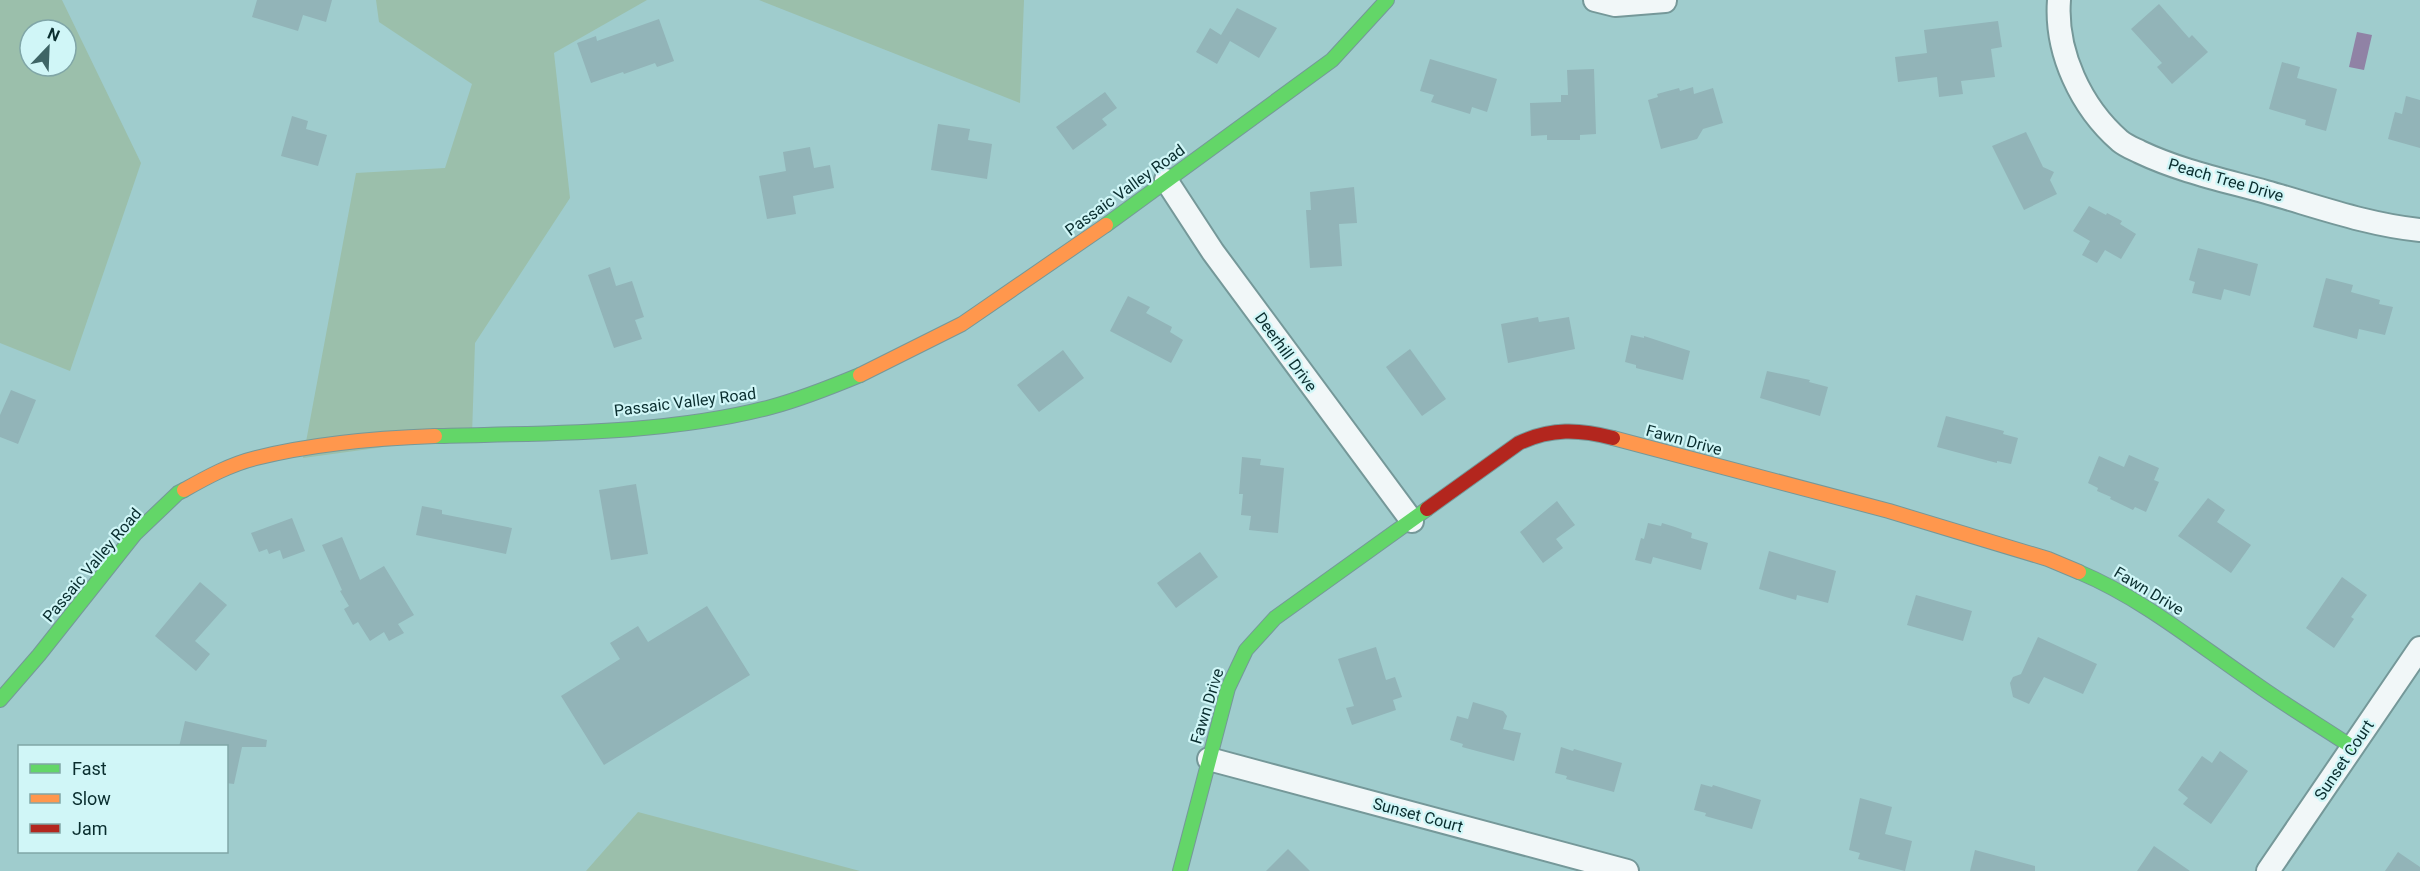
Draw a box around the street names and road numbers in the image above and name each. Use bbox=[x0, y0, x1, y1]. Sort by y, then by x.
street label: Passaic Valley Road bbox=[1062, 140, 1188, 240]
street label: Peach Tree Drive bbox=[2166, 154, 2286, 206]
street label: Deerhill Drive bbox=[1251, 309, 1321, 395]
street label: Passaic Valley Road bbox=[613, 384, 757, 420]
street label: Fawn Drive bbox=[1644, 421, 1724, 459]
street label: Passaic Valley Road bbox=[39, 504, 145, 626]
street label: Fawn Drive bbox=[2111, 563, 2187, 619]
street label: Fawn Drive bbox=[1187, 666, 1227, 746]
street label: Sunset Court bbox=[2310, 716, 2378, 804]
street label: Sunset Court bbox=[1371, 794, 1465, 836]

